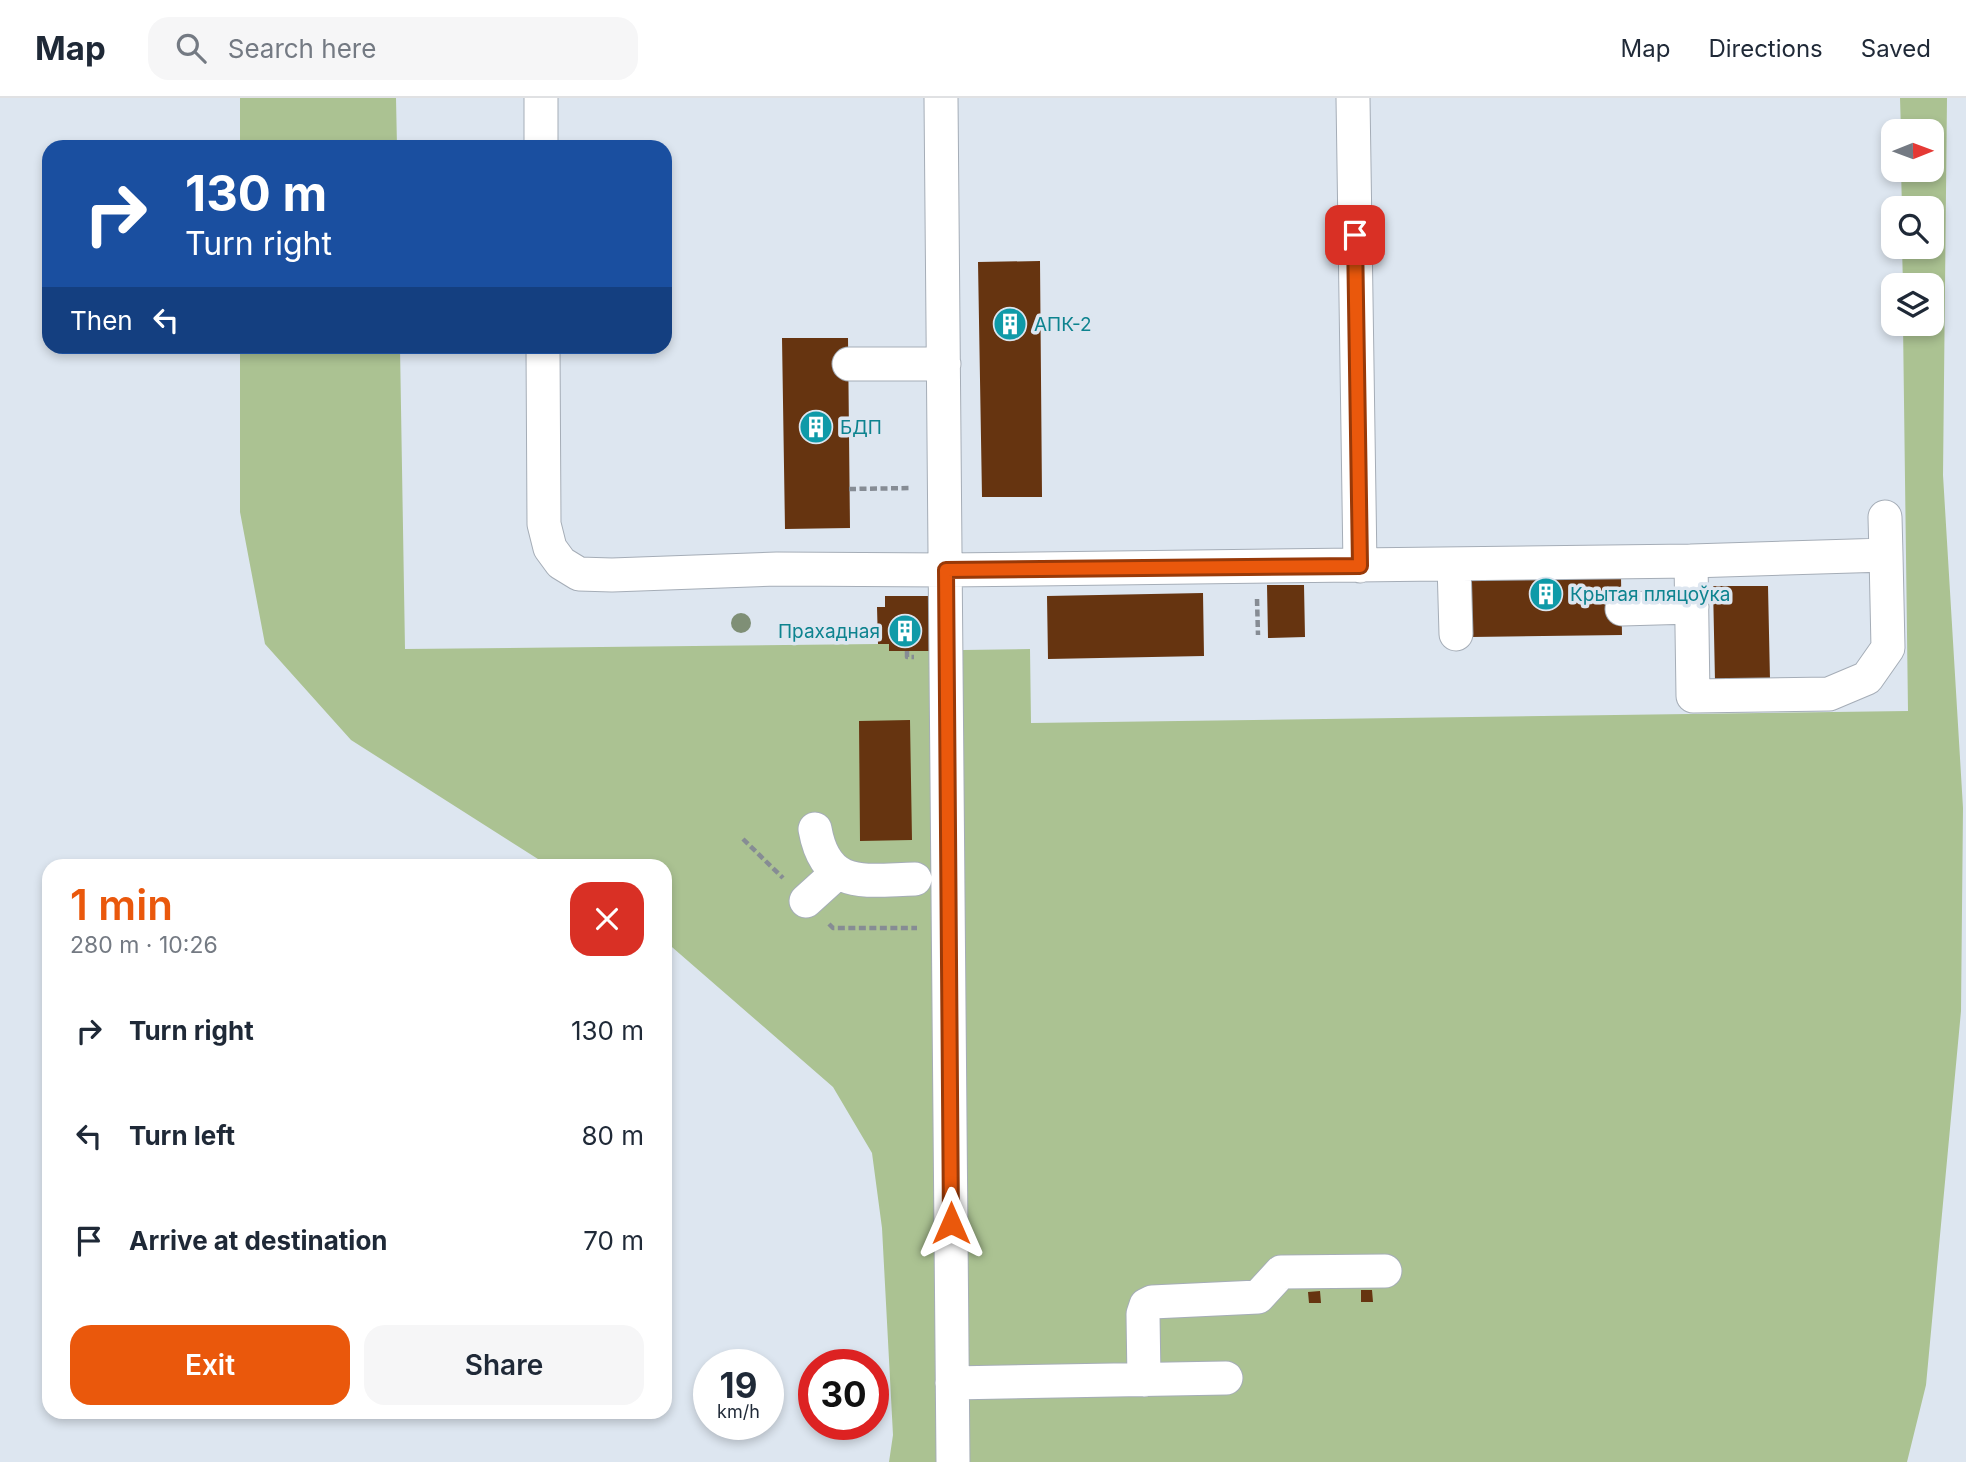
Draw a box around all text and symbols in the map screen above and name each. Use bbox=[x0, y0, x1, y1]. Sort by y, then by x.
search box bbox=[148, 17, 638, 80]
text: Map bbox=[35, 28, 106, 68]
icon: search bbox=[172, 29, 210, 67]
text: Search here bbox=[228, 33, 376, 64]
text: Map bbox=[1621, 34, 1670, 63]
text: Directions bbox=[1708, 34, 1823, 63]
text: Saved bbox=[1861, 34, 1931, 63]
north arrow bbox=[1881, 119, 1944, 182]
map controls bbox=[1881, 119, 1944, 336]
text: 130 m bbox=[185, 164, 327, 223]
icon: right bbox=[70, 168, 161, 259]
button: search bbox=[1881, 196, 1944, 259]
pin bbox=[1325, 205, 1385, 265]
icon: arrive bbox=[1336, 216, 1374, 254]
text: Turn right bbox=[185, 224, 332, 263]
button: layers bbox=[1881, 273, 1944, 336]
icon: left bbox=[147, 301, 185, 339]
text: Then bbox=[70, 305, 133, 336]
building icon: АПК-2 bbox=[991, 305, 1029, 343]
place label: АПК-2 bbox=[1034, 313, 1092, 336]
building icon: БДП bbox=[797, 408, 835, 446]
place label: БДП bbox=[840, 416, 882, 439]
building icon: Крытая пляцоўка bbox=[1527, 575, 1565, 613]
place label: Крытая пляцоўка bbox=[1570, 583, 1730, 606]
building icon: Прахадная bbox=[886, 612, 924, 650]
place label: Прахадная bbox=[778, 620, 880, 643]
text: 1 min bbox=[70, 879, 173, 930]
button: close bbox=[570, 882, 644, 956]
text: 280 m · 10:26 bbox=[70, 931, 218, 959]
icon: right bbox=[70, 1012, 108, 1050]
text: Turn right bbox=[129, 1015, 254, 1046]
text: 130 m bbox=[571, 1015, 644, 1046]
icon: left bbox=[70, 1117, 108, 1155]
text: Turn left bbox=[129, 1120, 235, 1151]
text: 80 m bbox=[581, 1120, 644, 1151]
position arrow bbox=[914, 1186, 988, 1260]
icon: arrive bbox=[70, 1222, 108, 1260]
text: Arrive at destination bbox=[129, 1225, 388, 1256]
text: 70 m bbox=[583, 1225, 644, 1256]
button: Exit bbox=[70, 1325, 350, 1405]
button: Share bbox=[364, 1325, 644, 1405]
speed limit sign: 30 bbox=[798, 1349, 889, 1440]
text: 19 bbox=[720, 1364, 757, 1406]
text: km/h bbox=[717, 1401, 760, 1422]

